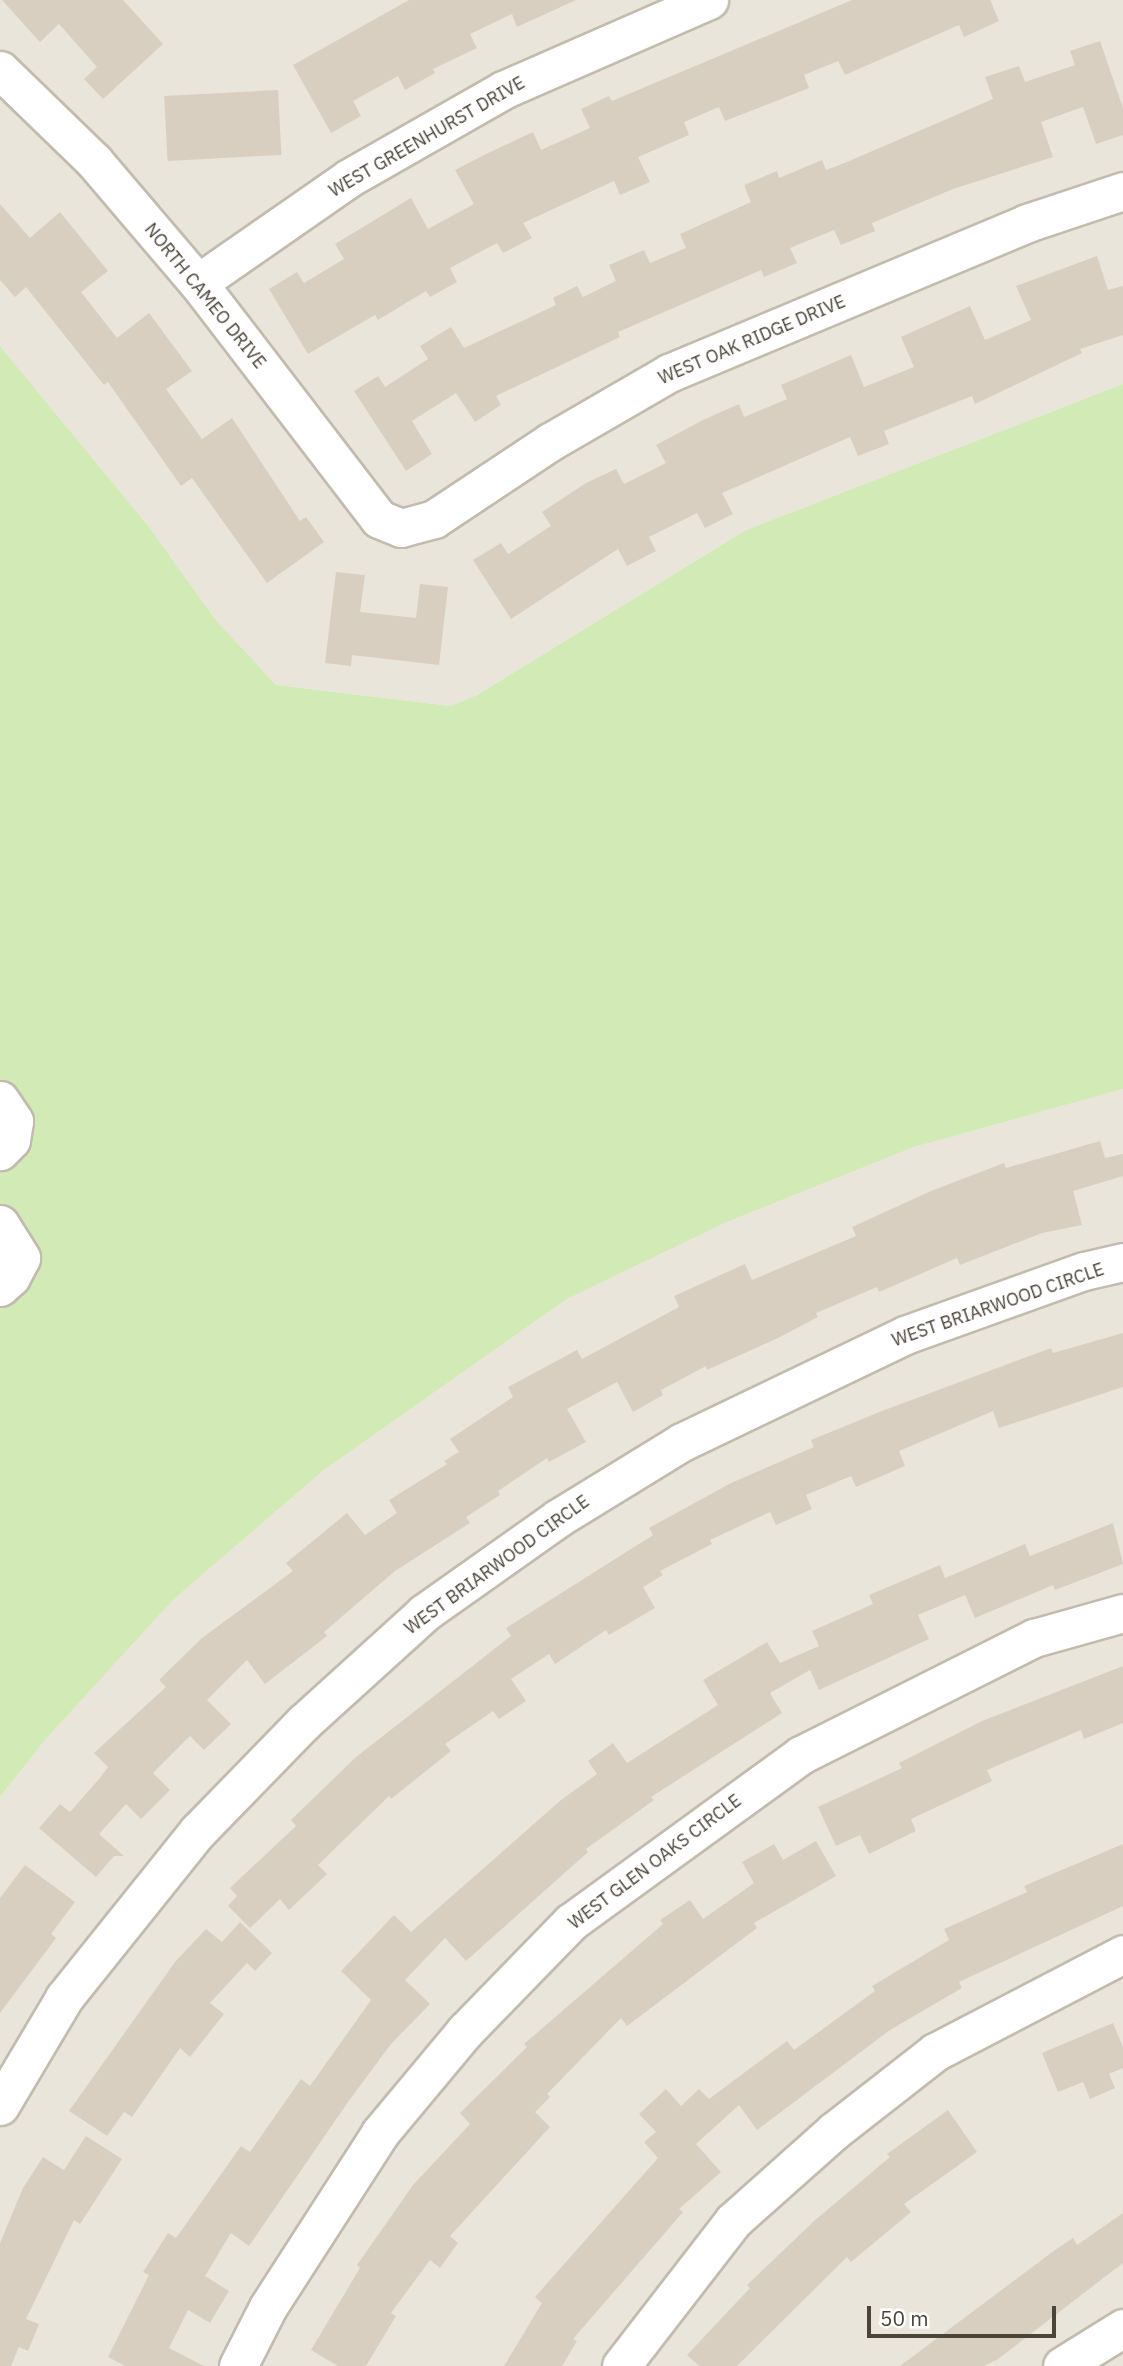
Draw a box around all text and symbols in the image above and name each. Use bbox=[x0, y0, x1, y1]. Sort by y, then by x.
street label: WEST GREENHURST DRIVE bbox=[325, 72, 529, 202]
street label: NORTH CAMEO DRIVE bbox=[140, 219, 270, 373]
street label: WEST OAK RIDGE DRIVE bbox=[655, 291, 849, 389]
street label: WEST BRIARWOOD CIRCLE bbox=[889, 1258, 1107, 1352]
street label: WEST BRIARWOOD CIRCLE bbox=[400, 1491, 594, 1639]
street label: WEST GLEN OAKS CIRCLE bbox=[564, 1790, 746, 1934]
scale bar bbox=[871, 2292, 1060, 2336]
text: 50 m bbox=[880, 2304, 929, 2332]

